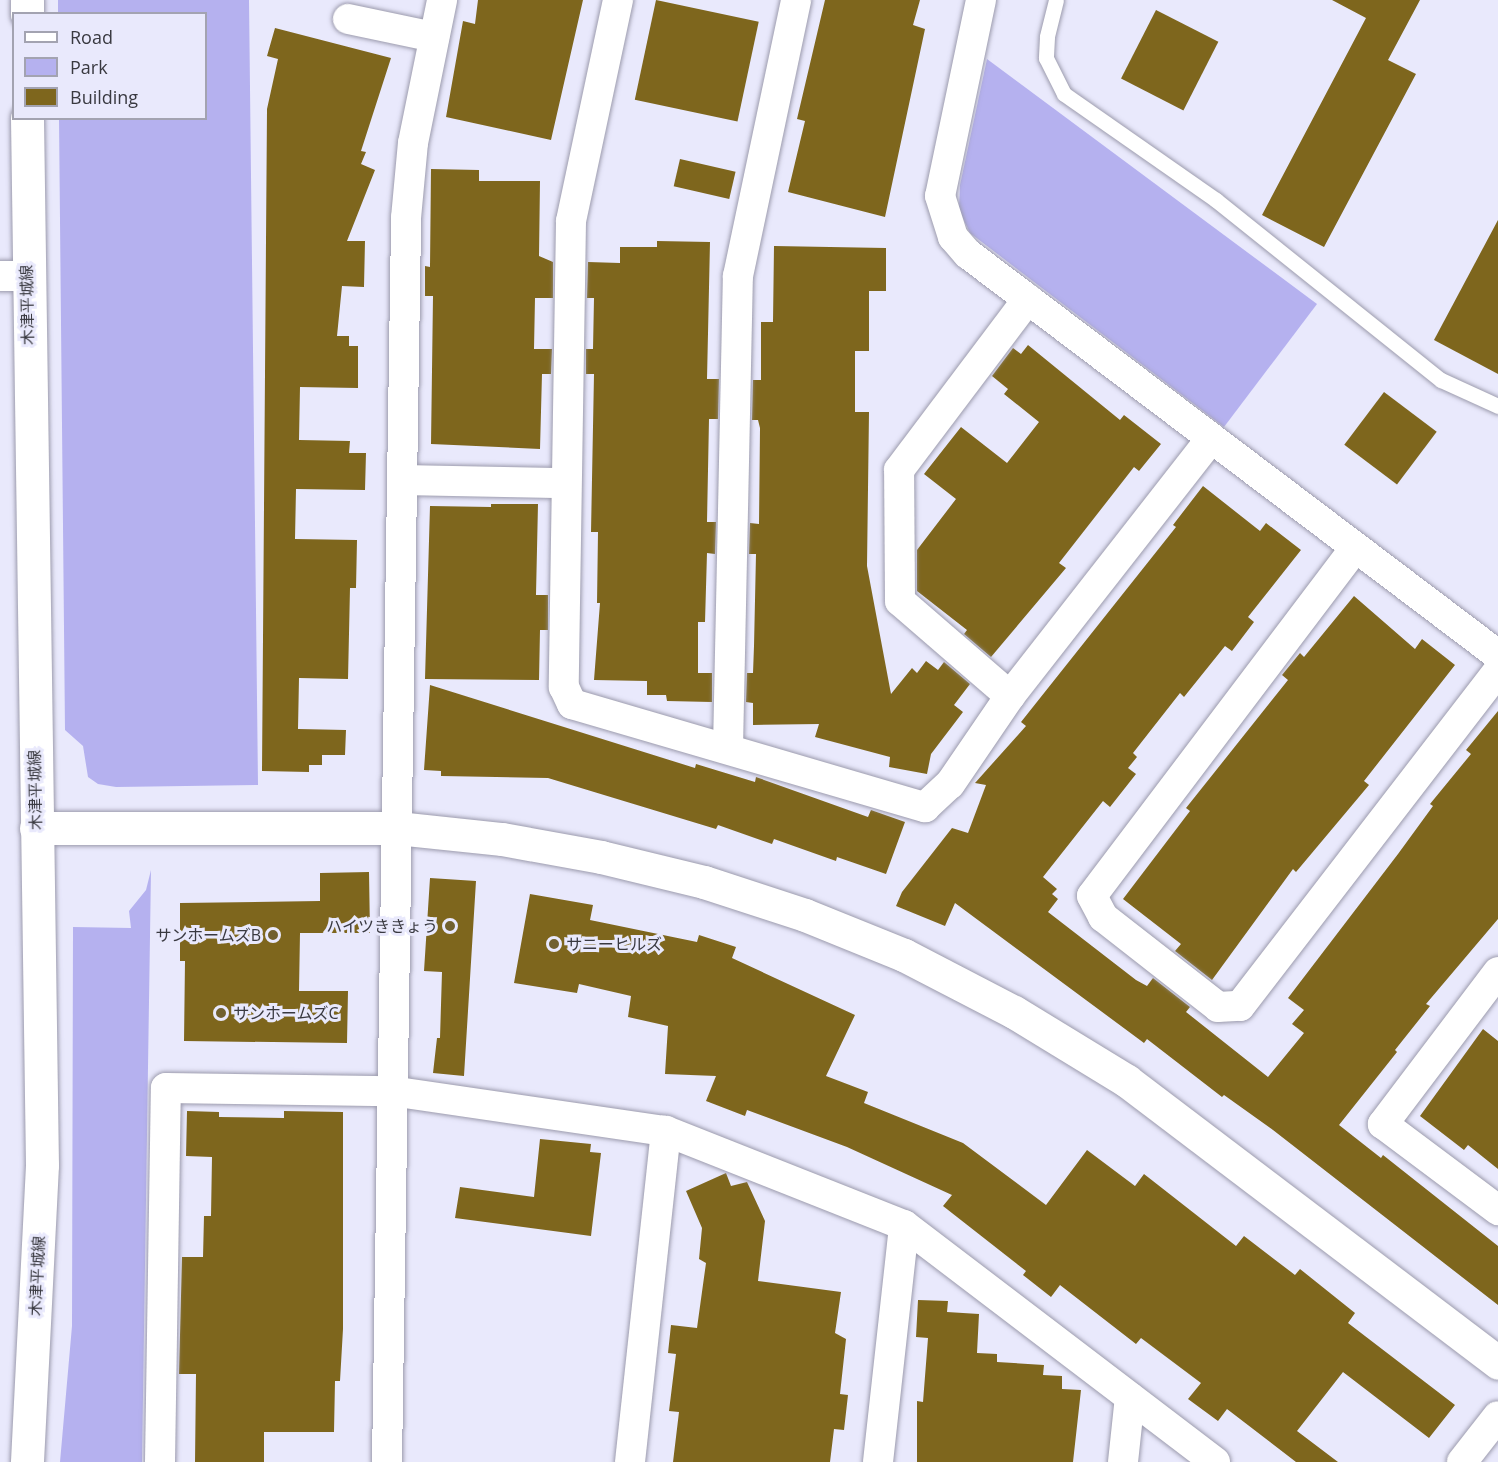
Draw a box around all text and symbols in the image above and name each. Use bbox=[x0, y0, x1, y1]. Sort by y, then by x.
legend bbox=[12, 12, 207, 120]
text: Road bbox=[70, 25, 113, 49]
text: Park bbox=[70, 55, 108, 79]
text: Building bbox=[70, 85, 138, 109]
street label: 木津平城線 bbox=[17, 265, 37, 345]
street label: 木津平城線 bbox=[25, 750, 45, 830]
place label: ハイツききょう bbox=[326, 916, 438, 936]
marker: ハイツききょう bbox=[443, 919, 457, 933]
place label: サンホームズB bbox=[155, 925, 261, 945]
marker: サンホームズB bbox=[266, 928, 280, 942]
place label: サニーヒルズ bbox=[566, 934, 662, 954]
marker: サニーヒルズ bbox=[547, 937, 561, 951]
place label: サンホームズC bbox=[233, 1003, 339, 1023]
marker: サンホームズC bbox=[214, 1006, 228, 1020]
street label: 木津平城線 bbox=[25, 1236, 49, 1316]

